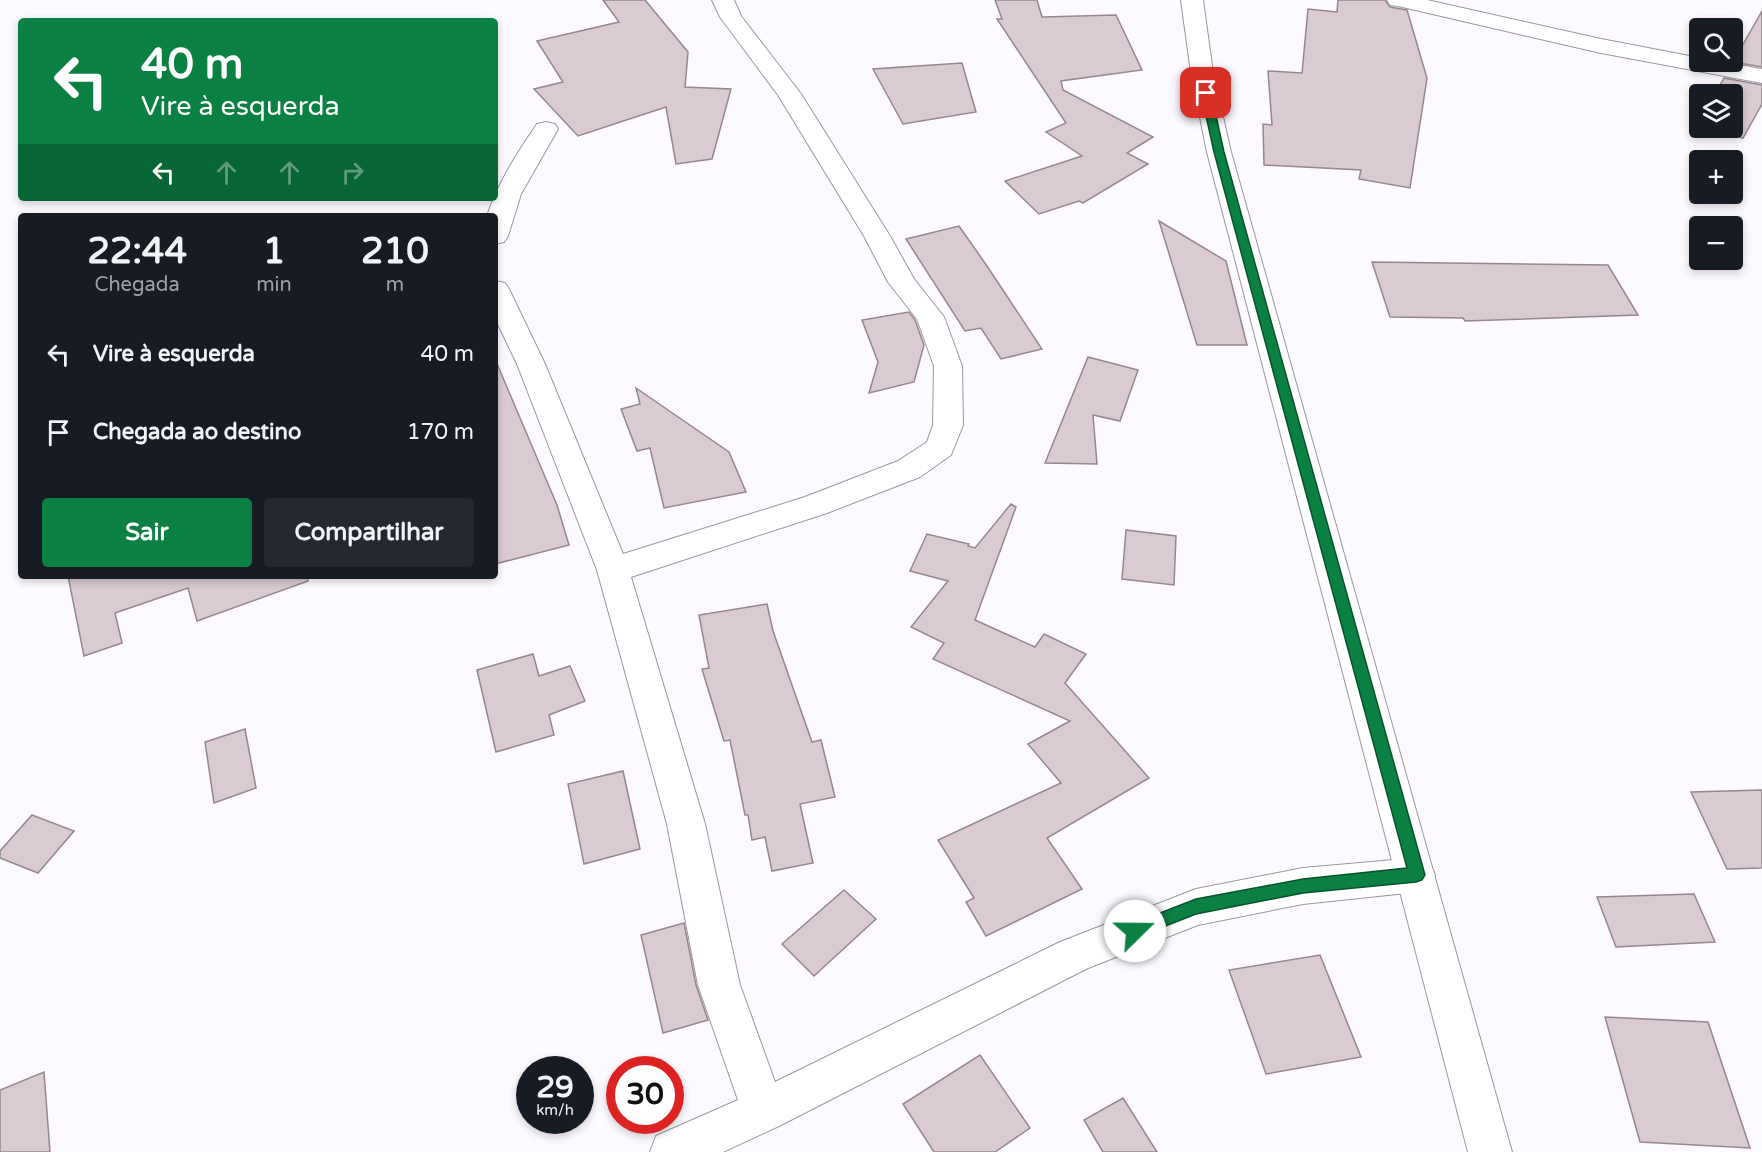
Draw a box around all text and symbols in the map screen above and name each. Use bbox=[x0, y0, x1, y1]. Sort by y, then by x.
map controls bbox=[1689, 18, 1743, 270]
button: search bbox=[1689, 18, 1743, 72]
text: 40 m bbox=[141, 39, 243, 90]
icon: left bbox=[42, 42, 120, 120]
pin bbox=[1180, 67, 1231, 118]
icon: arrive bbox=[1189, 76, 1222, 109]
button: layers bbox=[1689, 84, 1743, 138]
text: Vire à esquerda bbox=[141, 90, 340, 123]
button: + bbox=[1689, 150, 1743, 204]
icon: left bbox=[147, 156, 180, 189]
icon: ahead bbox=[210, 156, 243, 189]
icon: ahead bbox=[273, 156, 306, 189]
icon: right bbox=[336, 156, 369, 189]
button: − bbox=[1689, 216, 1743, 270]
text: 22:44 bbox=[87, 230, 187, 273]
text: 1 bbox=[263, 230, 285, 273]
text: 210 bbox=[361, 230, 429, 273]
text: Chegada bbox=[95, 273, 180, 297]
text: min bbox=[256, 273, 292, 297]
text: m bbox=[386, 273, 404, 297]
icon: left bbox=[42, 338, 75, 371]
text: Vire à esquerda bbox=[93, 341, 255, 367]
text: 40 m bbox=[420, 341, 474, 367]
icon: arrive bbox=[42, 416, 75, 449]
text: Chegada ao destino bbox=[93, 419, 301, 445]
text: 170 m bbox=[407, 419, 474, 445]
button: Sair bbox=[42, 498, 252, 567]
button: Compartilhar bbox=[264, 498, 474, 567]
position arrow bbox=[1103, 899, 1167, 963]
speed limit sign: 30 bbox=[606, 1056, 684, 1134]
text: 29 bbox=[536, 1069, 574, 1106]
text: km/h bbox=[536, 1101, 574, 1119]

